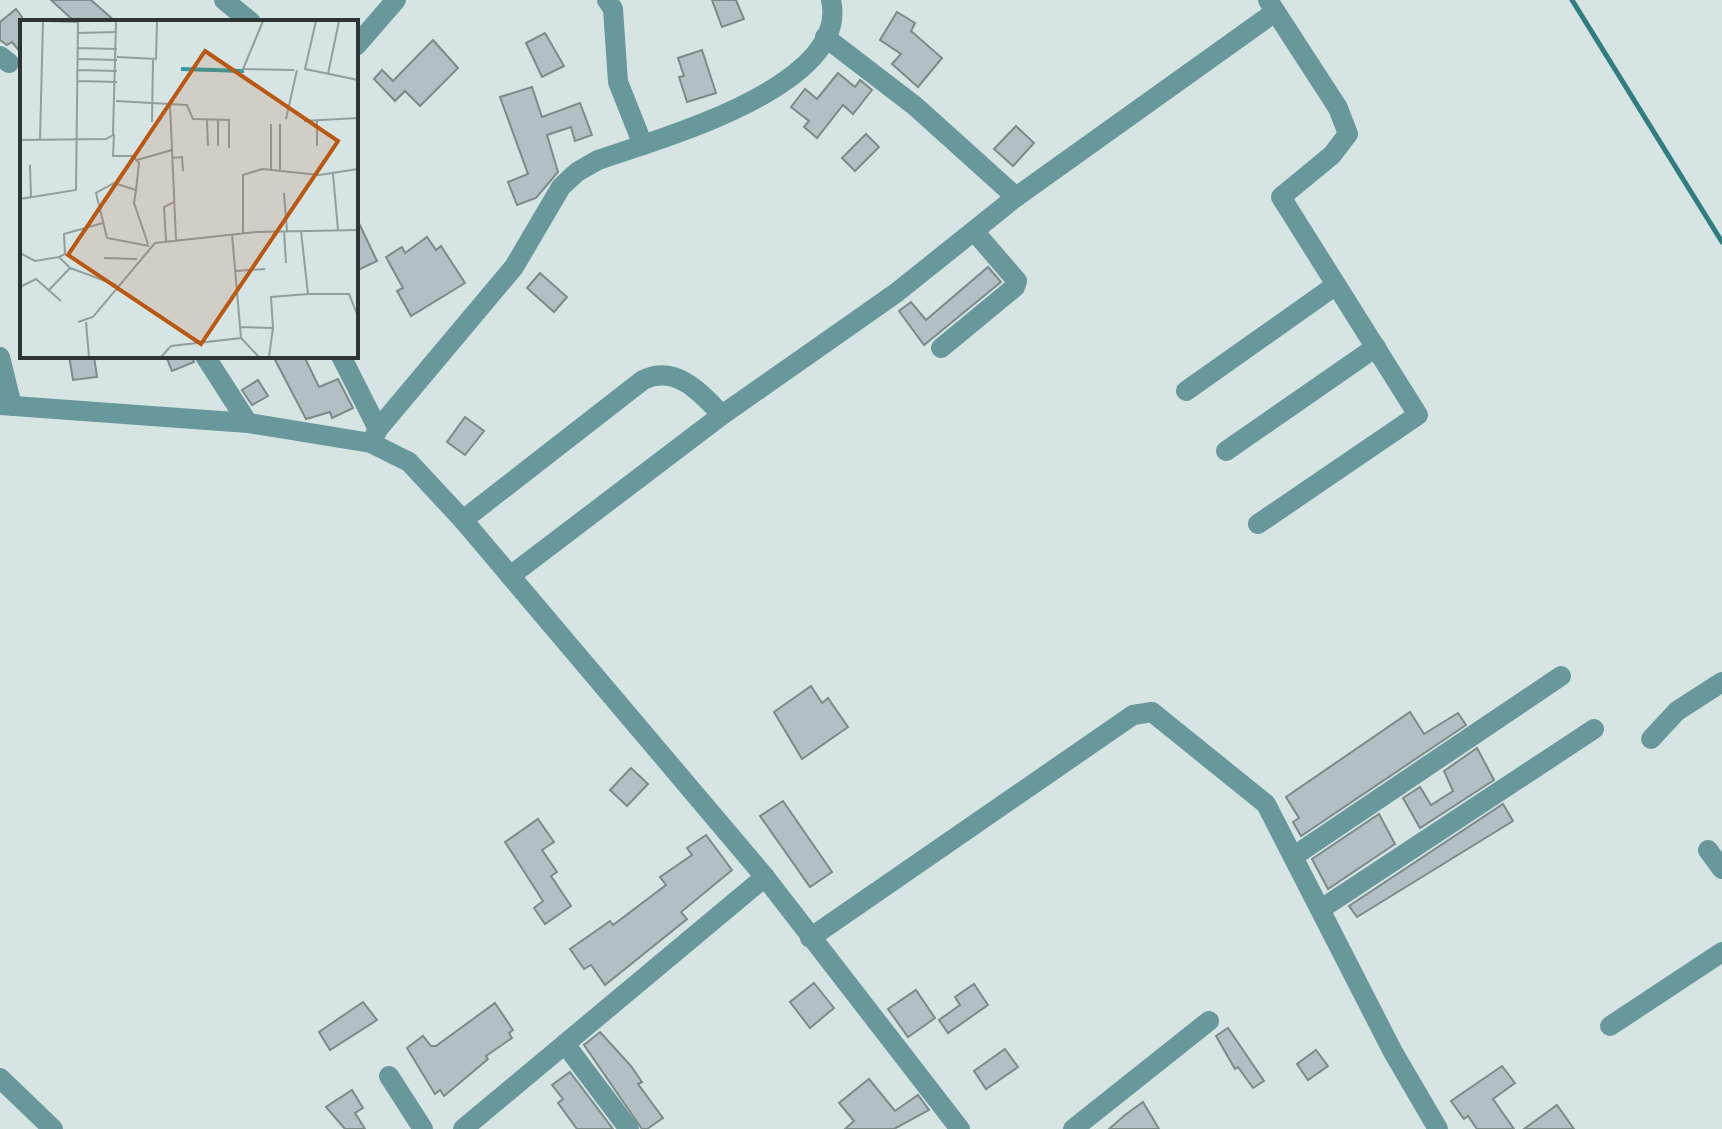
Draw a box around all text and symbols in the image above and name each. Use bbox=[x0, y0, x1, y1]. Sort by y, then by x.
inset map bbox=[20, 20, 358, 358]

